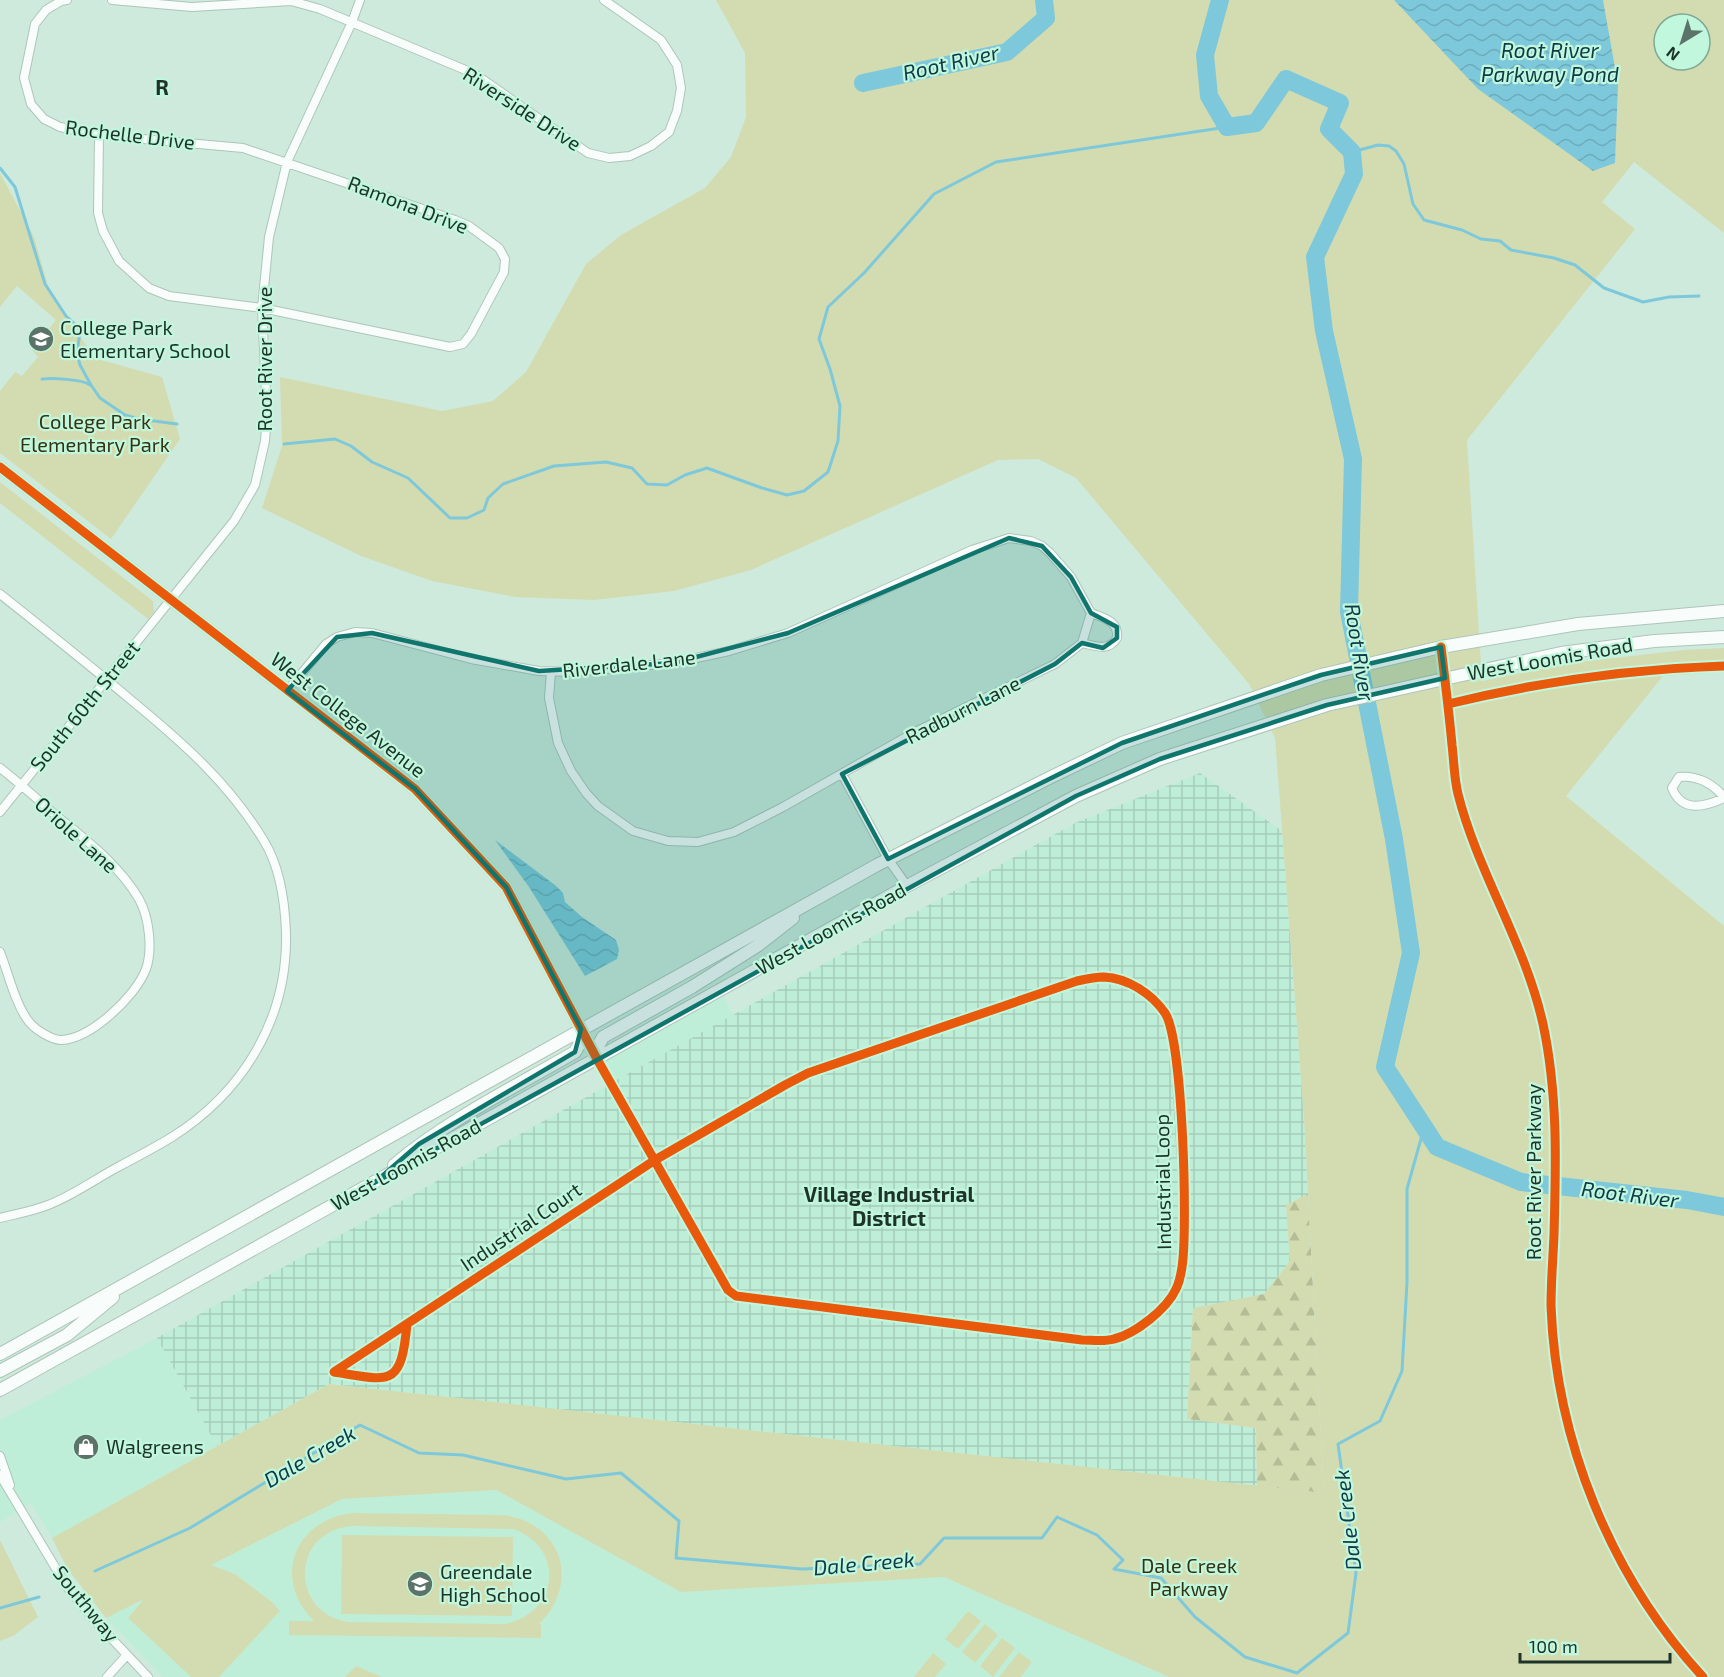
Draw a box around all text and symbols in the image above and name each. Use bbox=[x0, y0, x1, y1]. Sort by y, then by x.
north arrow bbox=[1652, 12, 1712, 72]
water label: Root River Parkway Pond bbox=[1481, 37, 1619, 87]
water label: Root River bbox=[900, 38, 1002, 85]
text: N bbox=[1662, 43, 1683, 65]
street label: Riverside Drive bbox=[459, 61, 586, 155]
district label: R bbox=[155, 74, 169, 99]
street label: Rochelle Drive bbox=[64, 114, 196, 154]
street label: Ramona Drive bbox=[345, 170, 472, 238]
street label: Root River Drive bbox=[252, 286, 276, 432]
place label: College Park Elementary School bbox=[60, 315, 230, 362]
school or university icon: College Park Elementary School bbox=[26, 324, 56, 354]
park label: College Park Elementary Park bbox=[20, 409, 170, 456]
water label: Root River bbox=[1340, 601, 1381, 703]
street label: West Loomis Road bbox=[1465, 632, 1634, 684]
street label: South 60th Street bbox=[24, 635, 144, 775]
street label: Riverdale Lane bbox=[561, 644, 697, 682]
street label: West College Avenue bbox=[266, 646, 431, 782]
street label: Radburn Lane bbox=[901, 670, 1024, 748]
street label: Oriole Lane bbox=[31, 791, 123, 877]
street label: West Loomis Road bbox=[751, 877, 910, 979]
street label: Root River Parkway bbox=[1521, 1083, 1545, 1260]
street label: West Loomis Road bbox=[326, 1113, 485, 1215]
street label: Industrial Loop bbox=[1149, 1114, 1175, 1250]
water label: Root River bbox=[1580, 1175, 1681, 1212]
street label: Industrial Court bbox=[455, 1177, 586, 1276]
district label: Village Industrial District bbox=[804, 1181, 974, 1230]
water label: Dale Creek bbox=[259, 1419, 360, 1492]
shop icon: Walgreens bbox=[71, 1432, 101, 1462]
place label: Walgreens bbox=[106, 1434, 204, 1458]
water label: Dale Creek bbox=[1328, 1468, 1365, 1572]
water label: Dale Creek bbox=[812, 1546, 916, 1579]
park label: Dale Creek Parkway bbox=[1141, 1553, 1237, 1600]
place label: Greendale High School bbox=[440, 1559, 547, 1606]
street label: Southway bbox=[49, 1560, 125, 1647]
school or university icon: Greendale High School bbox=[405, 1569, 435, 1599]
scale bar bbox=[1520, 1626, 1670, 1664]
text: 100 m bbox=[1529, 1635, 1578, 1657]

